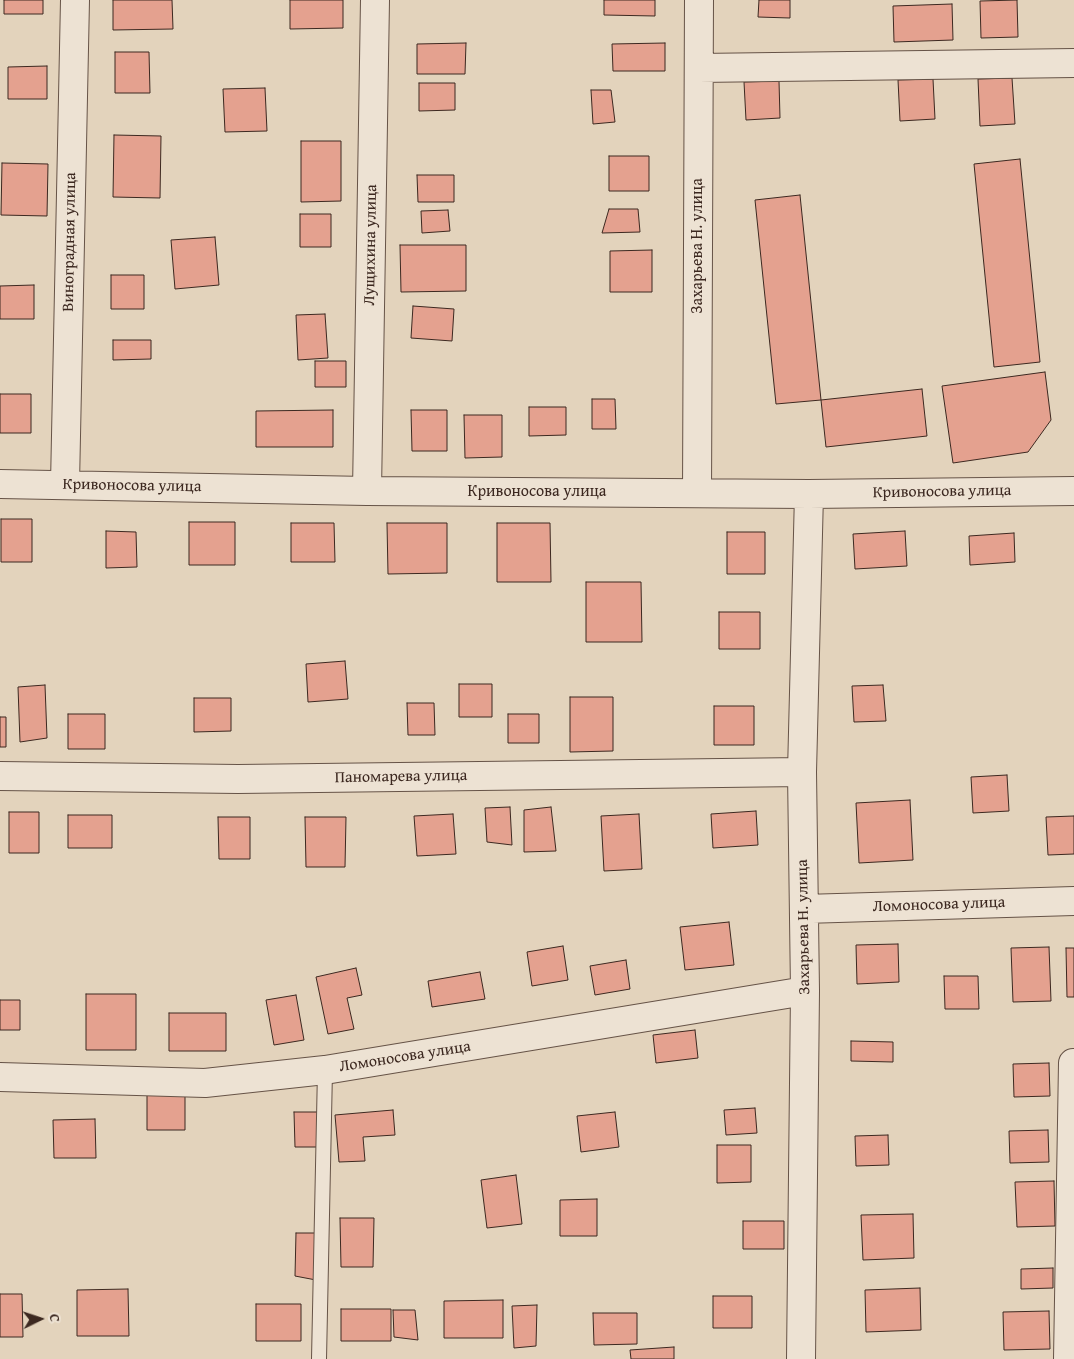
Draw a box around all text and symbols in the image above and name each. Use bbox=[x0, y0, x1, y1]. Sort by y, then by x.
street label: Виноградная улица bbox=[59, 172, 81, 312]
street label: Захарьева Н. улица bbox=[688, 178, 708, 314]
street label: Лущихина улица bbox=[360, 184, 382, 306]
street label: Кривоносова улица bbox=[62, 475, 202, 497]
street label: Кривоносова улица bbox=[872, 481, 1012, 503]
street label: Кривоносова улица bbox=[468, 482, 606, 502]
street label: Паномарева улица bbox=[334, 766, 468, 788]
street label: Захарьева Н. улица bbox=[793, 859, 815, 995]
street label: Ломоносова улица bbox=[872, 893, 1006, 917]
street label: Ломоносова улица bbox=[338, 1037, 472, 1077]
north arrow bbox=[15, 1294, 65, 1344]
text: С bbox=[45, 1313, 65, 1323]

